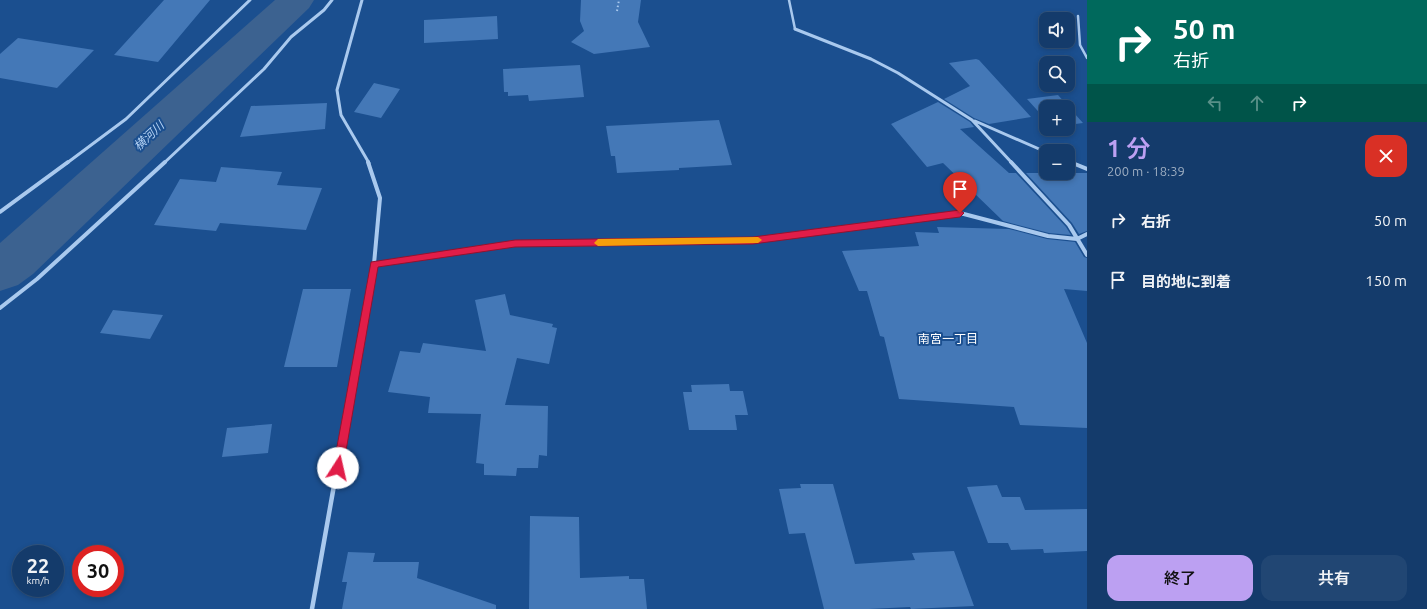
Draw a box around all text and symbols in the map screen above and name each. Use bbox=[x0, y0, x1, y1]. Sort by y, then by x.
map controls bbox=[1039, 12, 1075, 180]
button: sound bbox=[1039, 12, 1075, 48]
text: 50 m bbox=[1173, 13, 1235, 44]
icon: right bbox=[1107, 16, 1159, 68]
text: 右折 bbox=[1173, 50, 1209, 70]
button: search bbox=[1039, 56, 1075, 92]
icon: left bbox=[1204, 92, 1226, 114]
icon: ahead bbox=[1246, 92, 1268, 114]
icon: right bbox=[1288, 92, 1310, 114]
button: + bbox=[1039, 100, 1075, 136]
water label: 横河川 bbox=[131, 117, 168, 153]
text: 1 分 bbox=[1107, 135, 1150, 162]
button: close bbox=[1365, 135, 1407, 177]
button: − bbox=[1039, 144, 1075, 180]
text: 200 m · 18:39 bbox=[1107, 164, 1185, 178]
pin bbox=[943, 172, 977, 213]
icon: arrive bbox=[949, 178, 971, 200]
icon: right bbox=[1107, 209, 1129, 231]
text: 50 m bbox=[1374, 212, 1407, 229]
text: 右折 bbox=[1141, 213, 1171, 230]
icon: arrive bbox=[1107, 269, 1129, 291]
text: 150 m bbox=[1365, 272, 1407, 289]
text: 目的地に到着 bbox=[1141, 273, 1231, 290]
district label: 南宮一丁目 bbox=[918, 332, 978, 345]
position arrow bbox=[317, 447, 359, 489]
speed limit sign: 30 bbox=[72, 545, 124, 597]
text: 22 bbox=[27, 554, 49, 577]
button: 終了 bbox=[1107, 555, 1253, 601]
button: 共有 bbox=[1261, 555, 1407, 601]
text: km/h bbox=[26, 575, 50, 586]

